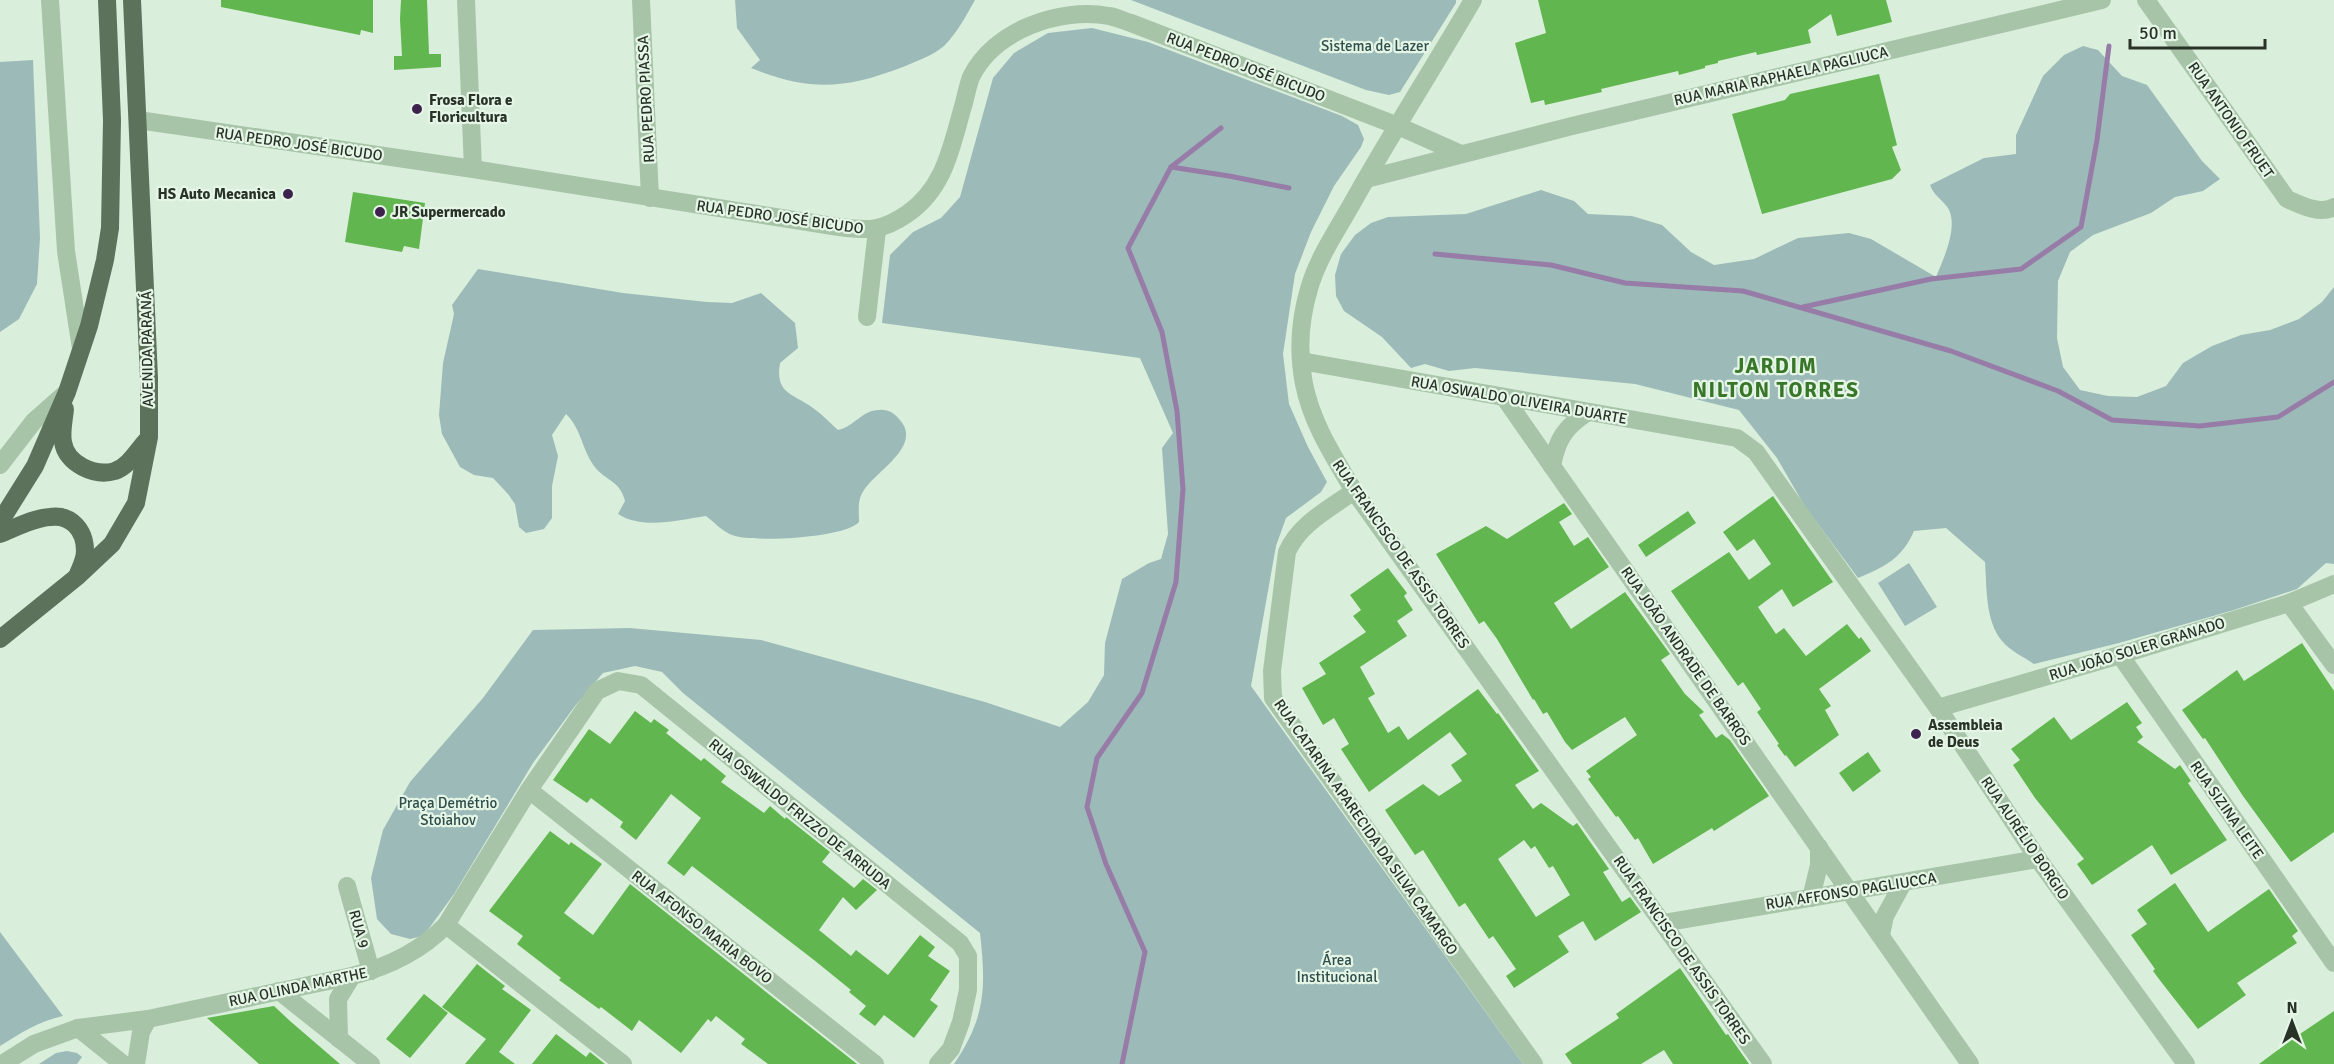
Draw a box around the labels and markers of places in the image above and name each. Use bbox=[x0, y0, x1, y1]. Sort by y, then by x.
place label: Frosa Flora e Floricultura bbox=[429, 91, 513, 126]
marker: Frosa Flora e Floricultura bbox=[410, 102, 424, 116]
place label: HS Auto Mecanica bbox=[158, 185, 276, 203]
marker: HS Auto Mecanica bbox=[281, 187, 295, 201]
place label: JR Supermercado bbox=[392, 203, 506, 221]
marker: JR Supermercado bbox=[373, 205, 387, 219]
place label: Assembleia de Deus bbox=[1928, 716, 2003, 751]
marker: Assembleia de Deus bbox=[1909, 727, 1923, 741]

